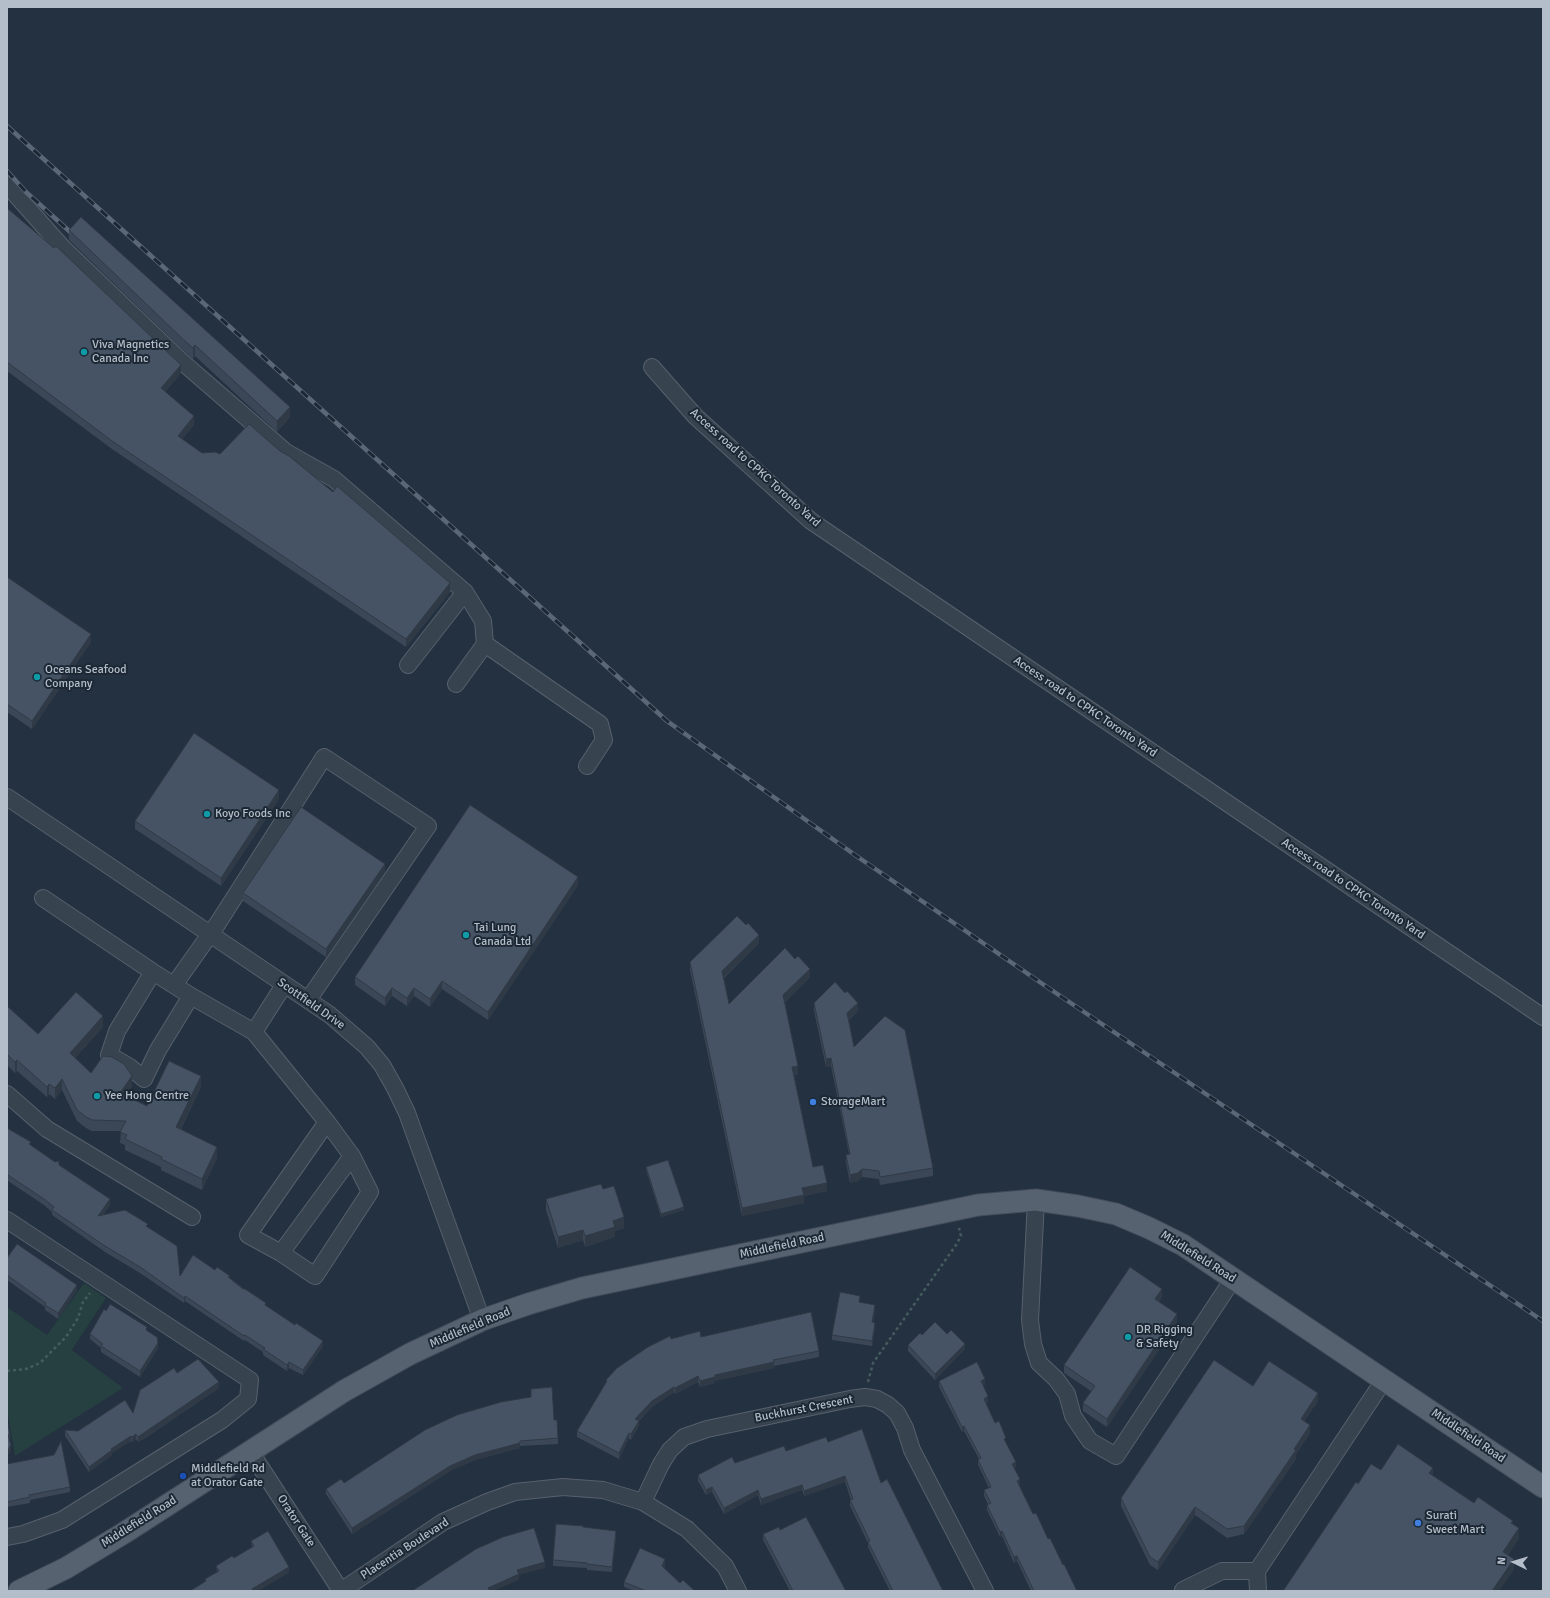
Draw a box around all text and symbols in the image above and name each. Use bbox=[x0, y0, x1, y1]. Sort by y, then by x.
place label: Viva Magnetics Canada Inc bbox=[92, 338, 169, 366]
marker: Viva Magnetics Canada Inc bbox=[79, 347, 89, 357]
street label: Access road to CPKC Toronto Yard bbox=[687, 406, 823, 530]
street label: Access road to CPKC Toronto Yard bbox=[1010, 653, 1160, 761]
place label: Oceans Seafood Company bbox=[45, 663, 127, 691]
marker: Oceans Seafood Company bbox=[32, 672, 42, 682]
place label: Koyo Foods Inc bbox=[215, 807, 291, 821]
marker: Koyo Foods Inc bbox=[202, 809, 212, 819]
street label: Access road to CPKC Toronto Yard bbox=[1278, 835, 1428, 943]
place label: Tai Lung Canada Ltd bbox=[474, 921, 531, 949]
marker: Tai Lung Canada Ltd bbox=[461, 930, 471, 940]
street label: Scottfield Drive bbox=[274, 975, 348, 1033]
place label: Yee Hong Centre bbox=[105, 1089, 189, 1103]
marker: Yee Hong Centre bbox=[92, 1091, 102, 1101]
place label: StorageMart bbox=[821, 1095, 885, 1109]
marker: StorageMart bbox=[808, 1097, 818, 1107]
street label: Middlefield Road bbox=[1158, 1228, 1238, 1286]
street label: Middlefield Road bbox=[738, 1230, 826, 1262]
street label: Middlefield Road bbox=[428, 1305, 512, 1351]
place label: DR Rigging & Safety bbox=[1136, 1323, 1193, 1351]
marker: DR Rigging & Safety bbox=[1123, 1332, 1133, 1342]
street label: Buckhurst Crescent bbox=[753, 1392, 855, 1426]
street label: Middlefield Road bbox=[1428, 1406, 1508, 1466]
place label: Middlefield Rd at Orator Gate bbox=[191, 1462, 265, 1490]
marker: Middlefield Rd at Orator Gate bbox=[178, 1471, 188, 1481]
street label: Orator Gate bbox=[274, 1492, 318, 1550]
street label: Middlefield Road bbox=[99, 1493, 179, 1551]
place label: Surati Sweet Mart bbox=[1426, 1509, 1484, 1537]
street label: Placentia Boulevard bbox=[358, 1515, 452, 1583]
marker: Surati Sweet Mart bbox=[1413, 1518, 1423, 1528]
north arrow bbox=[1494, 1542, 1534, 1582]
text: N bbox=[1495, 1557, 1508, 1565]

